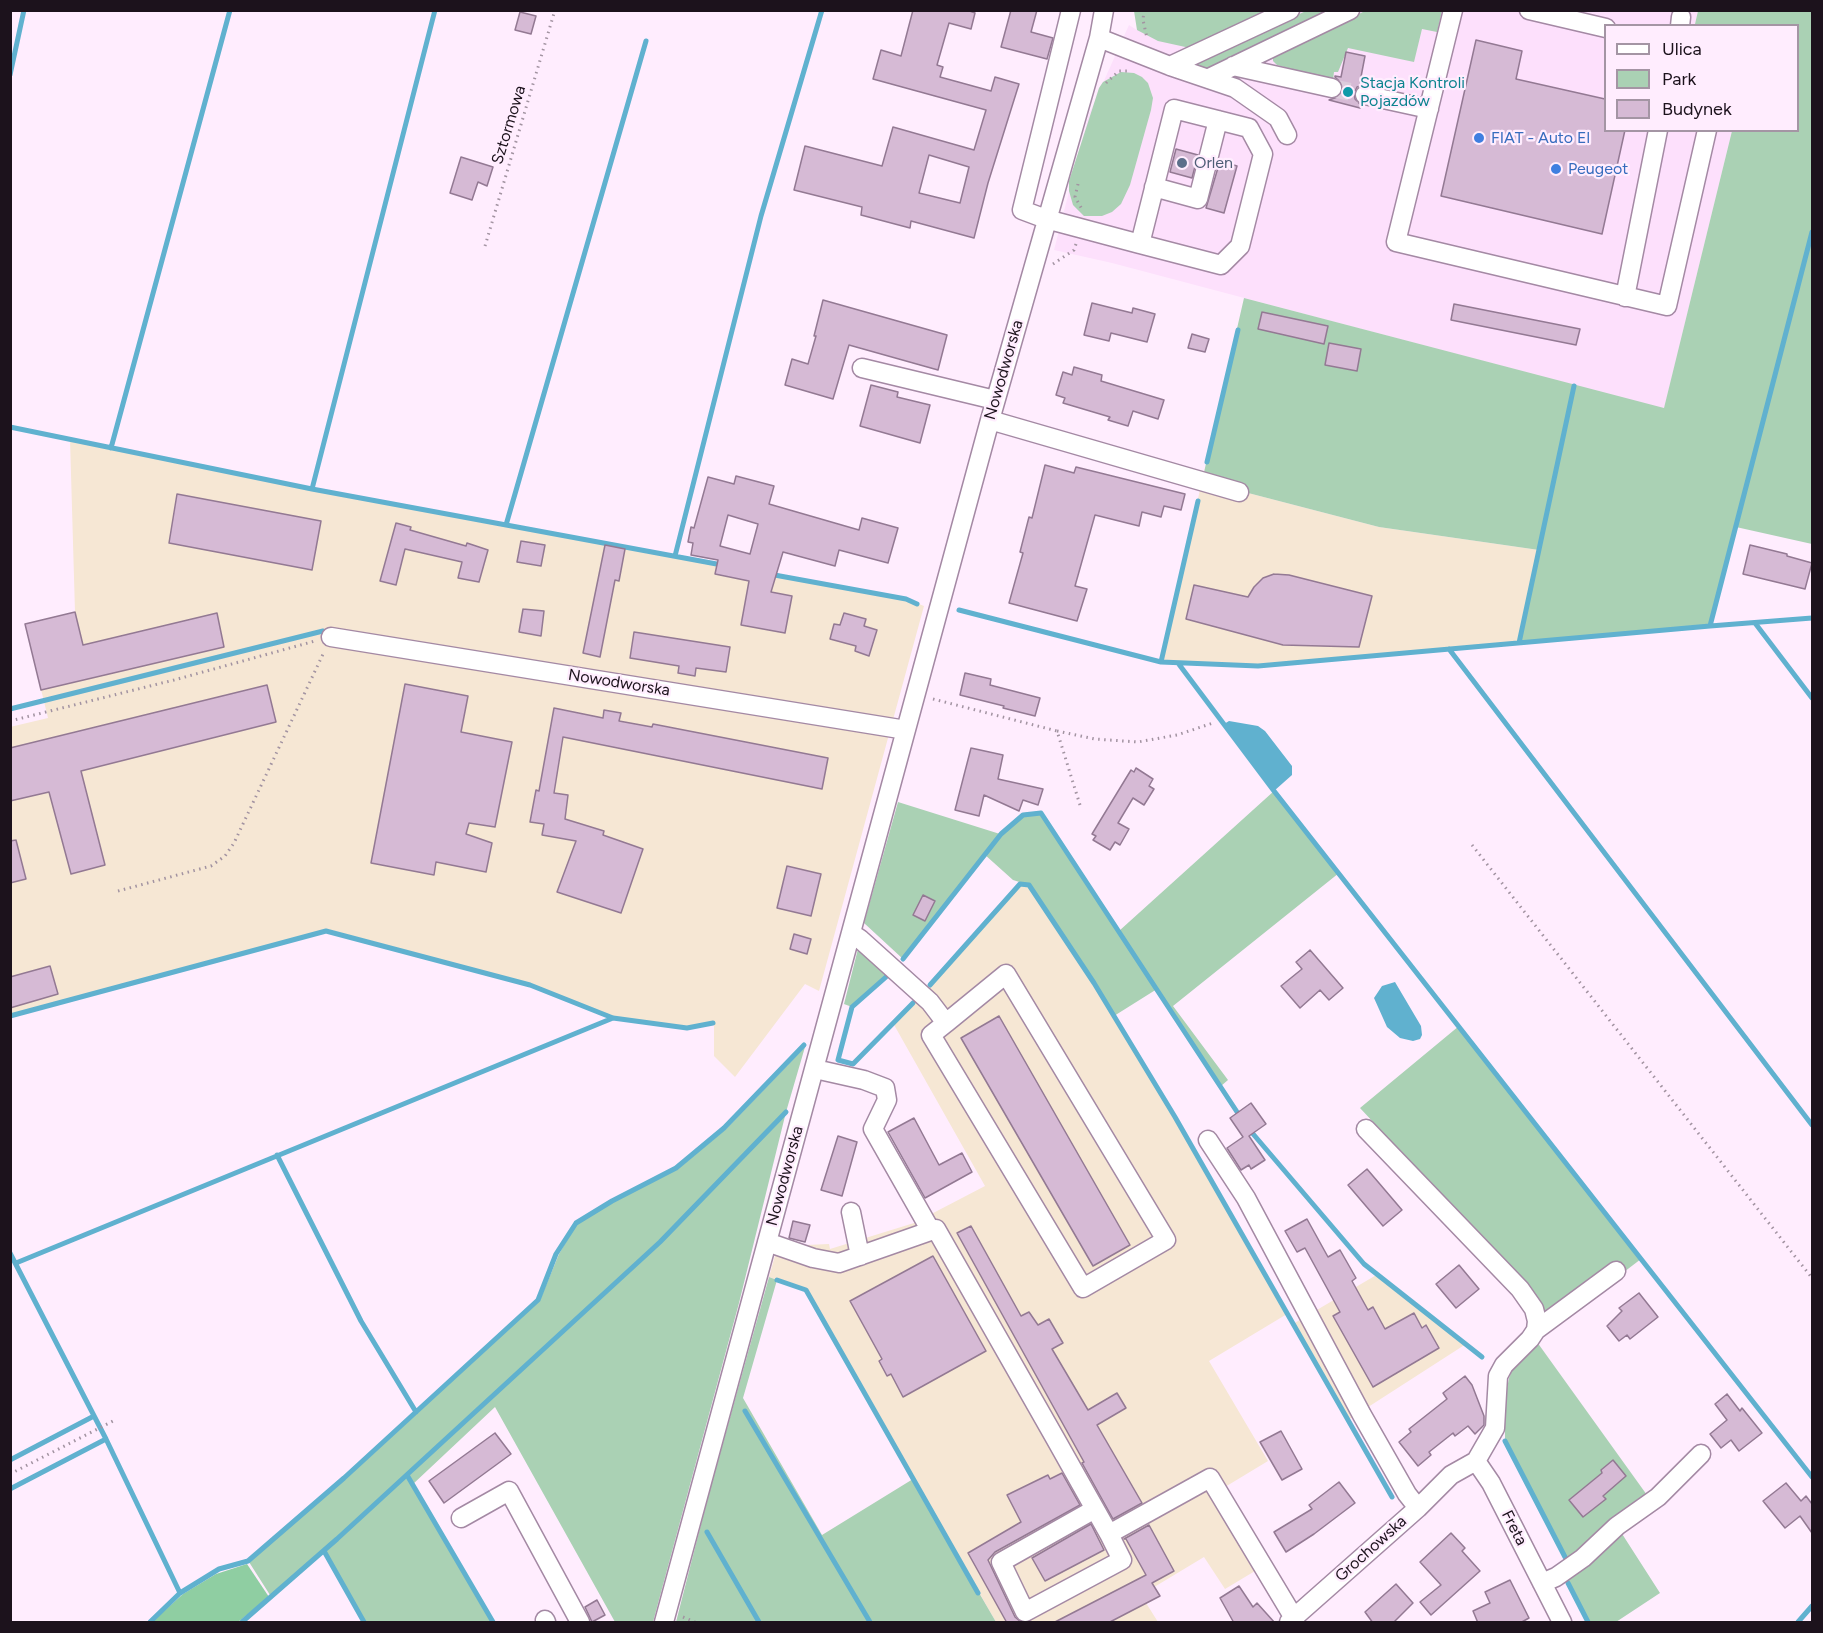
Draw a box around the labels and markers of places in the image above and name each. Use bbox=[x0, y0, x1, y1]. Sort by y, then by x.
place label: Stacja Kontroli Pojazdów bbox=[1360, 73, 1465, 111]
marker: Stacja Kontroli Pojazdów bbox=[1341, 85, 1355, 99]
place label: FIAT - Auto El bbox=[1491, 128, 1590, 148]
marker: FIAT - Auto El bbox=[1472, 131, 1486, 145]
place label: Orlen bbox=[1194, 153, 1233, 173]
marker: Orlen bbox=[1175, 156, 1189, 170]
place label: Peugeot bbox=[1568, 159, 1628, 179]
marker: Peugeot bbox=[1549, 162, 1563, 176]

